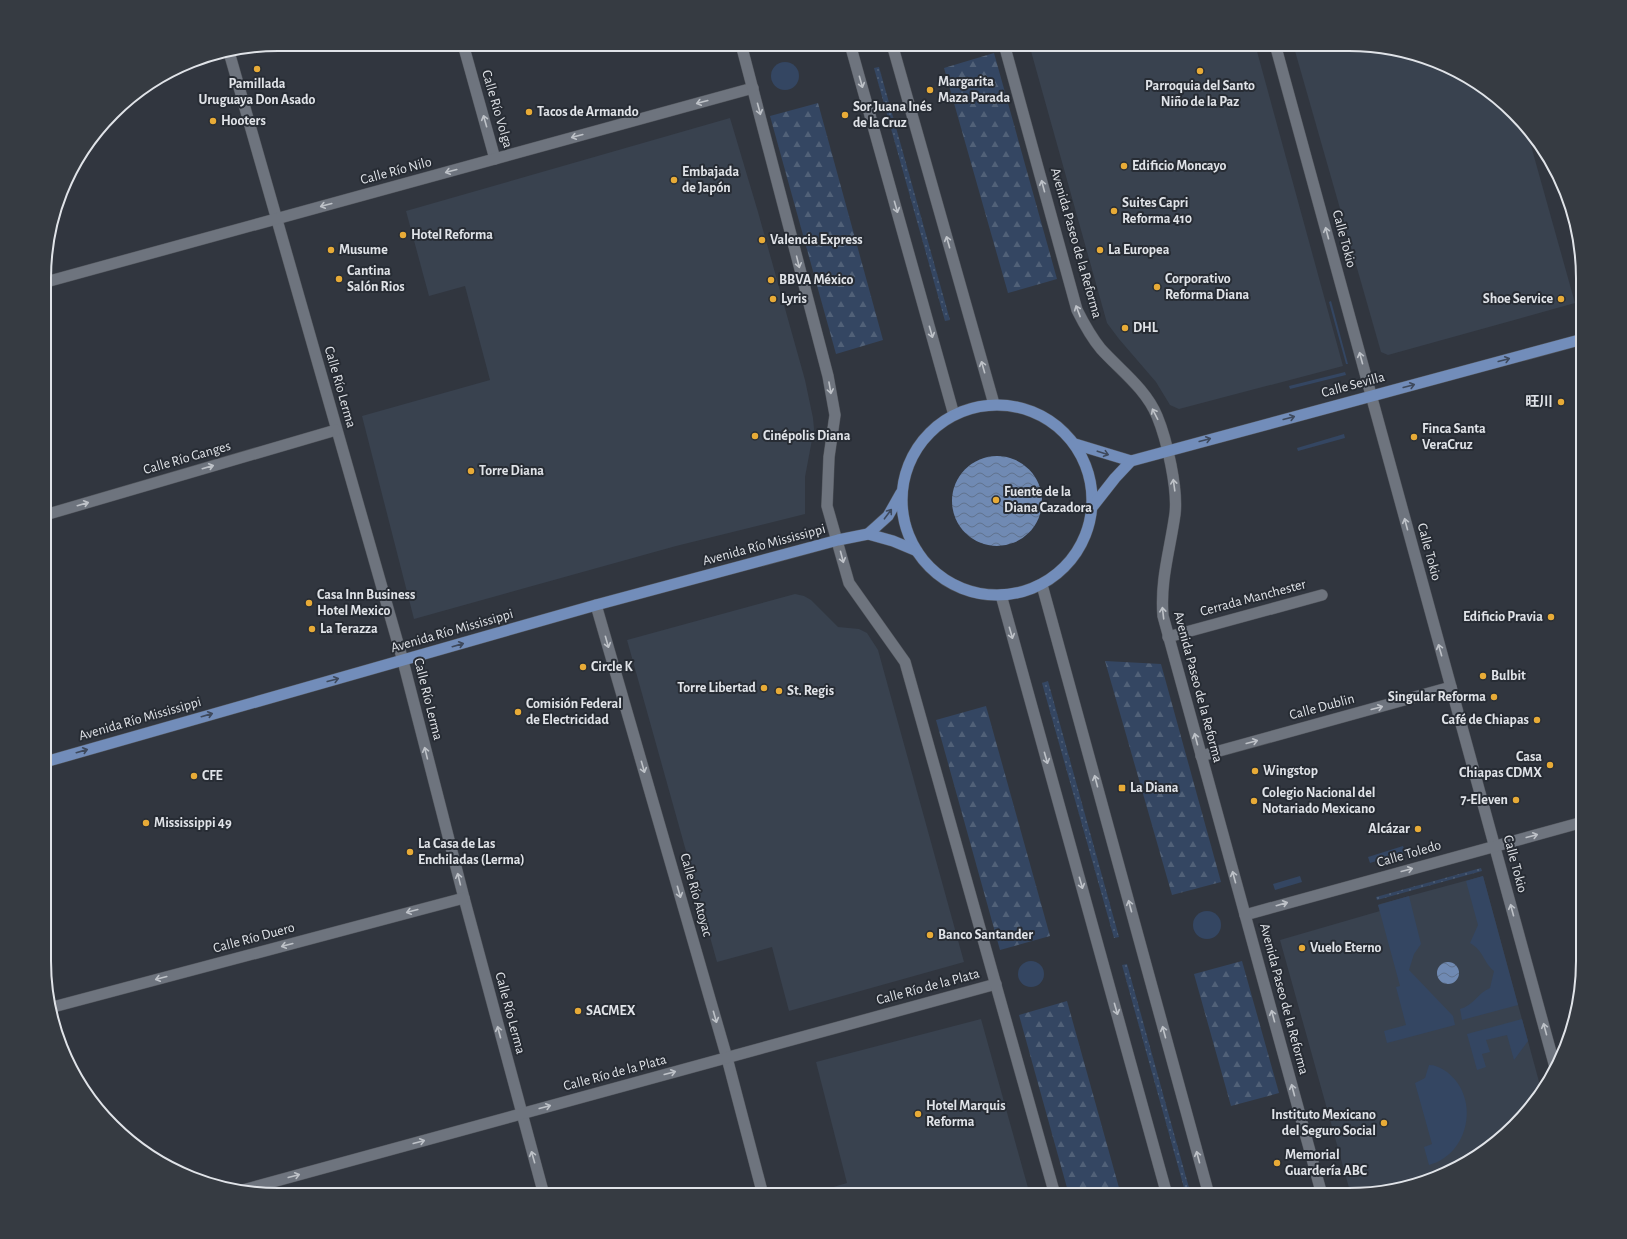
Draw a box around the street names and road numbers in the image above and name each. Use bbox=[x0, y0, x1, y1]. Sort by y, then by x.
street label: Calle Río Volga bbox=[479, 68, 515, 150]
street label: Calle Río Nilo bbox=[359, 155, 433, 187]
street label: Avenida Paseo de la Reforma bbox=[1048, 166, 1104, 320]
street label: Calle Tokio bbox=[1330, 209, 1358, 269]
street label: Calle Río Lerma bbox=[322, 345, 358, 430]
street label: Calle Sevilla bbox=[1320, 370, 1387, 400]
street label: Calle Río Ganges bbox=[142, 439, 232, 477]
street label: Avenida Río Mississippi bbox=[701, 522, 827, 568]
street label: Calle Tokio bbox=[1415, 522, 1443, 582]
street label: Cerrada Manchester bbox=[1199, 577, 1308, 619]
street label: Avenida Río Mississippi bbox=[389, 607, 515, 655]
street label: Avenida Paseo de la Reforma bbox=[1171, 610, 1225, 765]
street label: Calle Río Lerma bbox=[411, 657, 445, 742]
street label: Calle Dublin bbox=[1288, 692, 1356, 722]
street label: Avenida Río Mississippi bbox=[77, 695, 203, 743]
street label: Calle Tokio bbox=[1501, 834, 1529, 894]
street label: Calle Toledo bbox=[1375, 838, 1443, 870]
street label: Calle Río Atoyac bbox=[677, 852, 715, 939]
street label: Calle Río Duero bbox=[212, 920, 296, 956]
street label: Avenida Paseo de la Reforma bbox=[1257, 922, 1311, 1077]
street label: Calle Río de la Plata bbox=[875, 966, 982, 1008]
street label: Calle Río Lerma bbox=[492, 971, 528, 1056]
street label: Calle Río de la Plata bbox=[562, 1052, 669, 1094]

